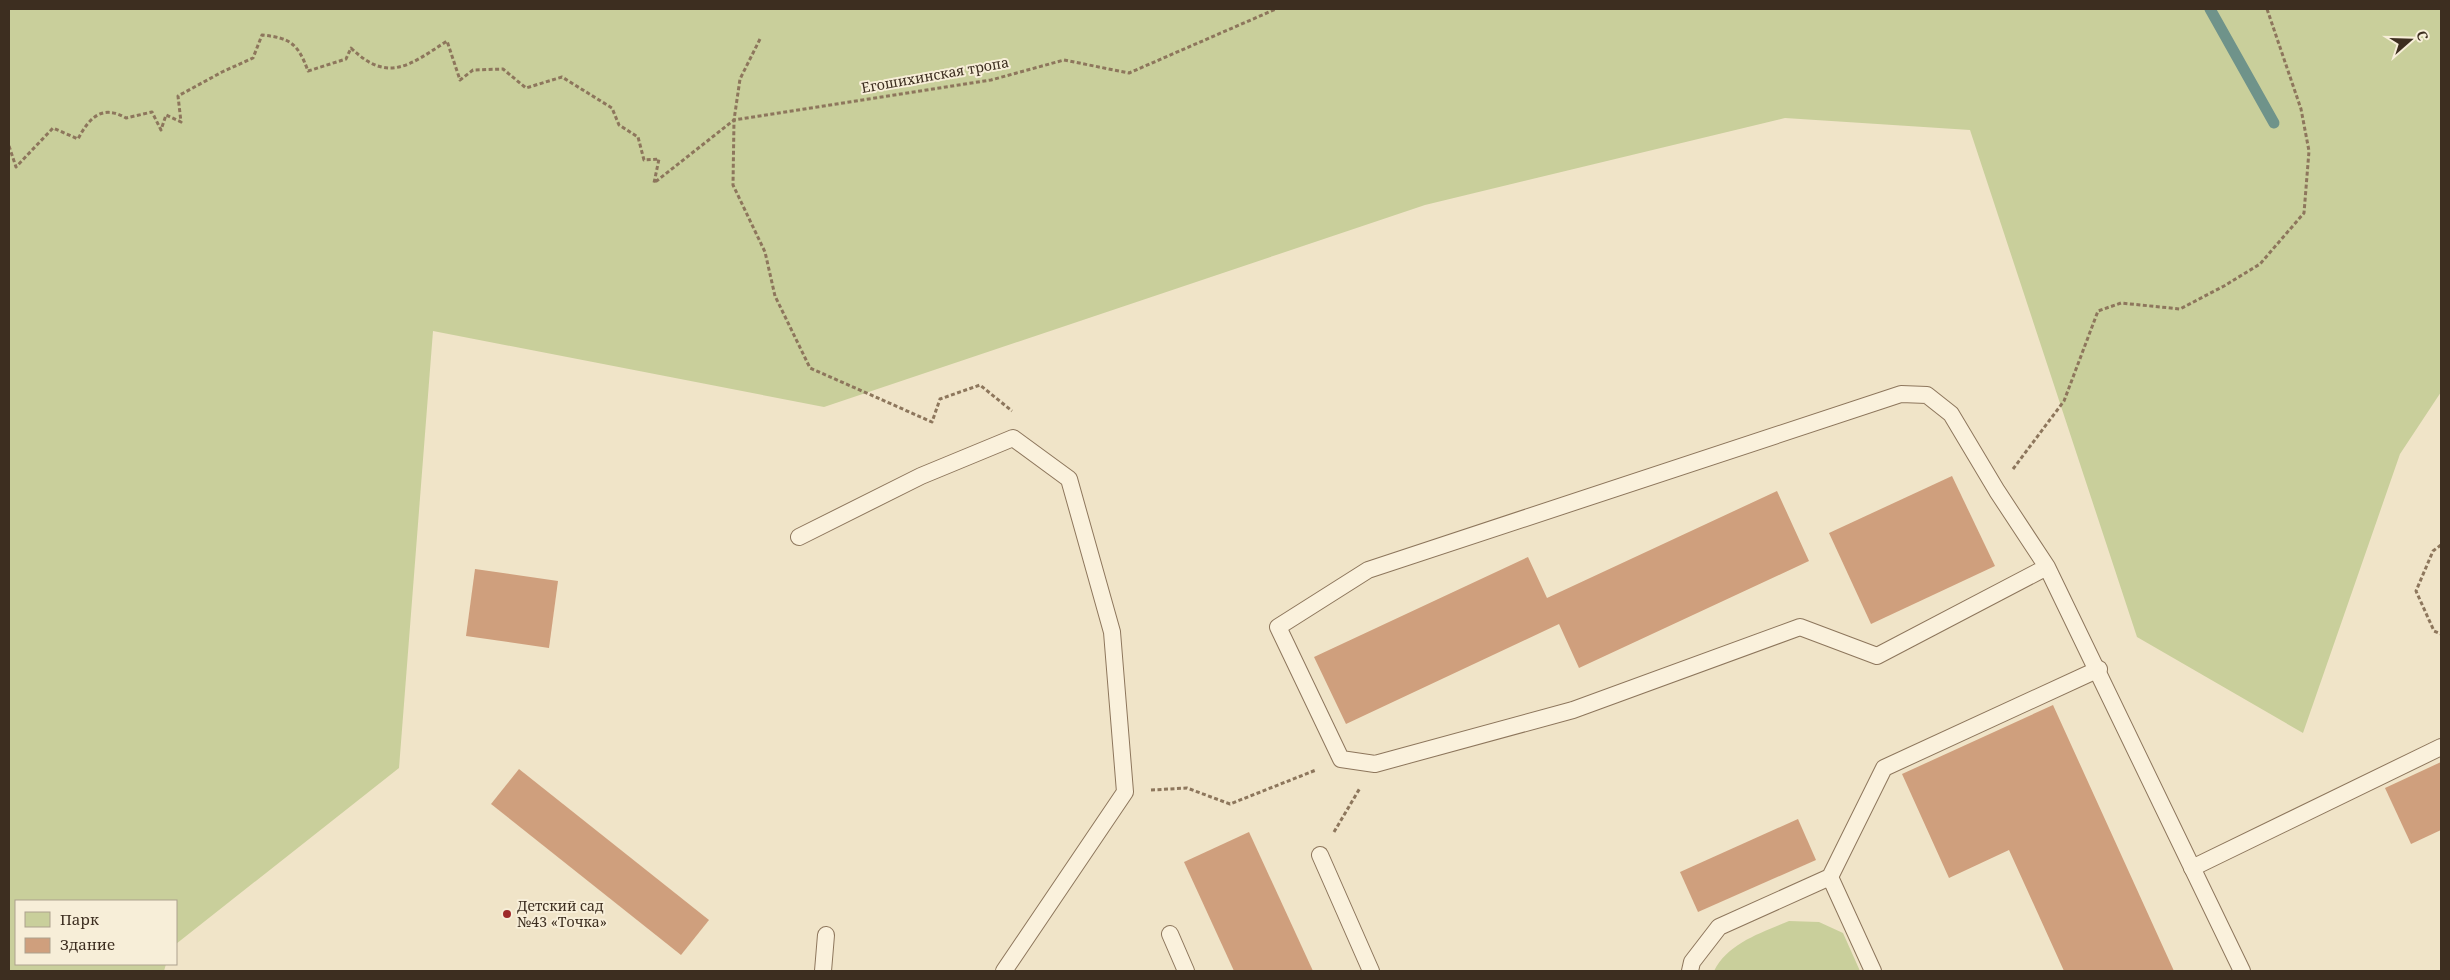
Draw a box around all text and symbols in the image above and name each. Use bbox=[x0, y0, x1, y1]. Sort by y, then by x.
north arrow bbox=[2385, 15, 2435, 65]
text: С bbox=[2412, 28, 2433, 43]
street label: Егошихинская тропа bbox=[860, 52, 1010, 97]
place label: Детский сад №43 «Точка» bbox=[517, 896, 607, 931]
legend bbox=[15, 900, 178, 965]
marker: Детский сад №43 «Точка» bbox=[501, 908, 513, 920]
text: Парк bbox=[60, 909, 99, 929]
text: Здание bbox=[60, 934, 115, 954]

